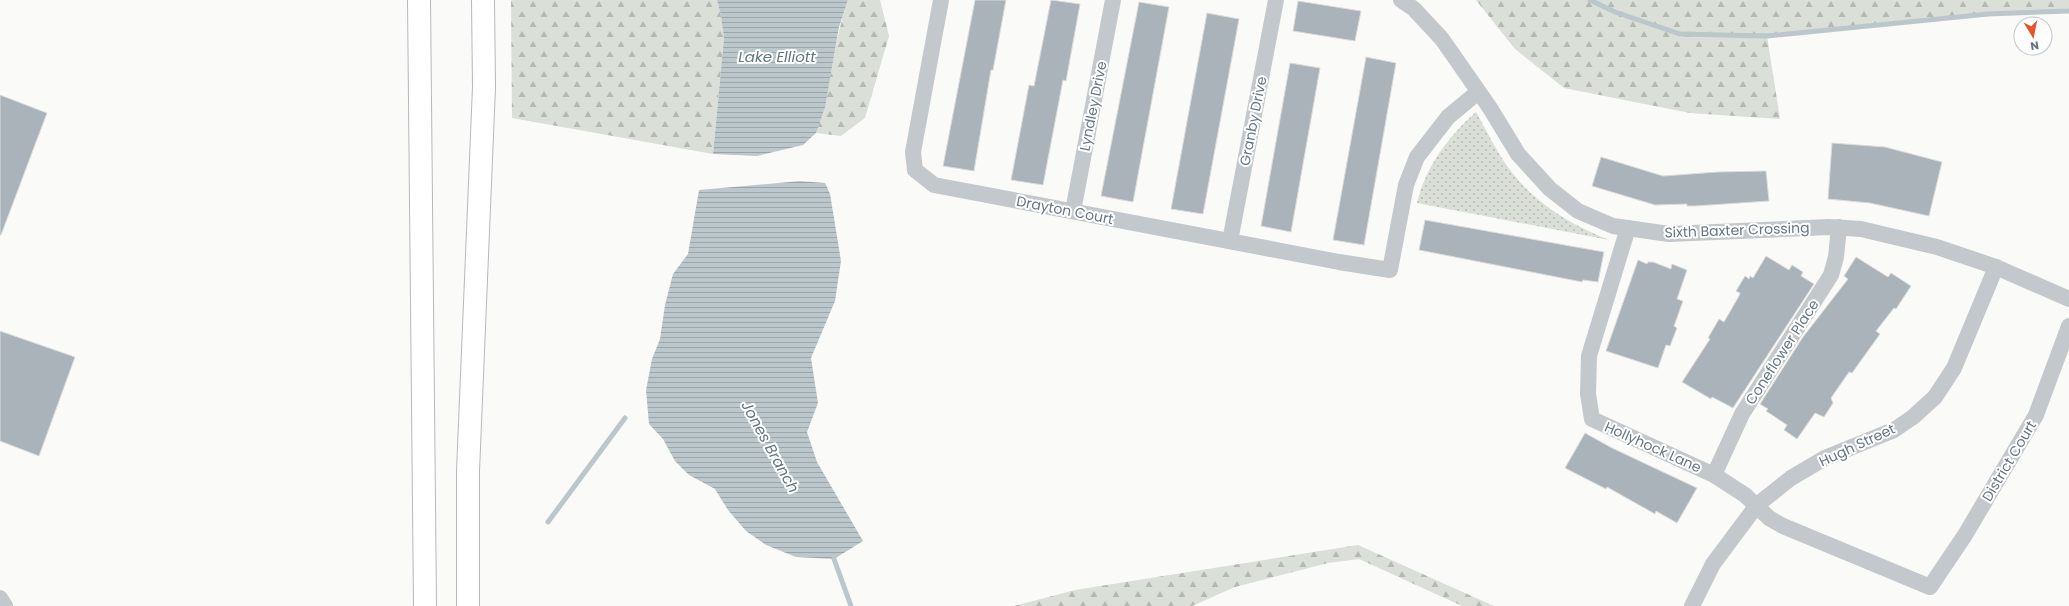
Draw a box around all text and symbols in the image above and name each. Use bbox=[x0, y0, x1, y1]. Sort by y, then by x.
north arrow bbox=[2013, 16, 2053, 56]
text: N bbox=[2029, 37, 2040, 54]
water label: Lake Elliott bbox=[738, 46, 816, 67]
street label: Lyndley Drive bbox=[1074, 59, 1112, 153]
street label: Granby Drive bbox=[1235, 74, 1272, 167]
street label: Drayton Court bbox=[1015, 191, 1115, 229]
street label: Sixth Baxter Crossing bbox=[1664, 217, 1810, 243]
street label: Coneflower Place bbox=[1740, 295, 1824, 408]
water label: Jones Branch bbox=[737, 397, 804, 496]
street label: Hollyhock Lane bbox=[1601, 417, 1705, 477]
street label: District Court bbox=[1977, 417, 2041, 505]
street label: Hugh Street bbox=[1816, 419, 1898, 471]

